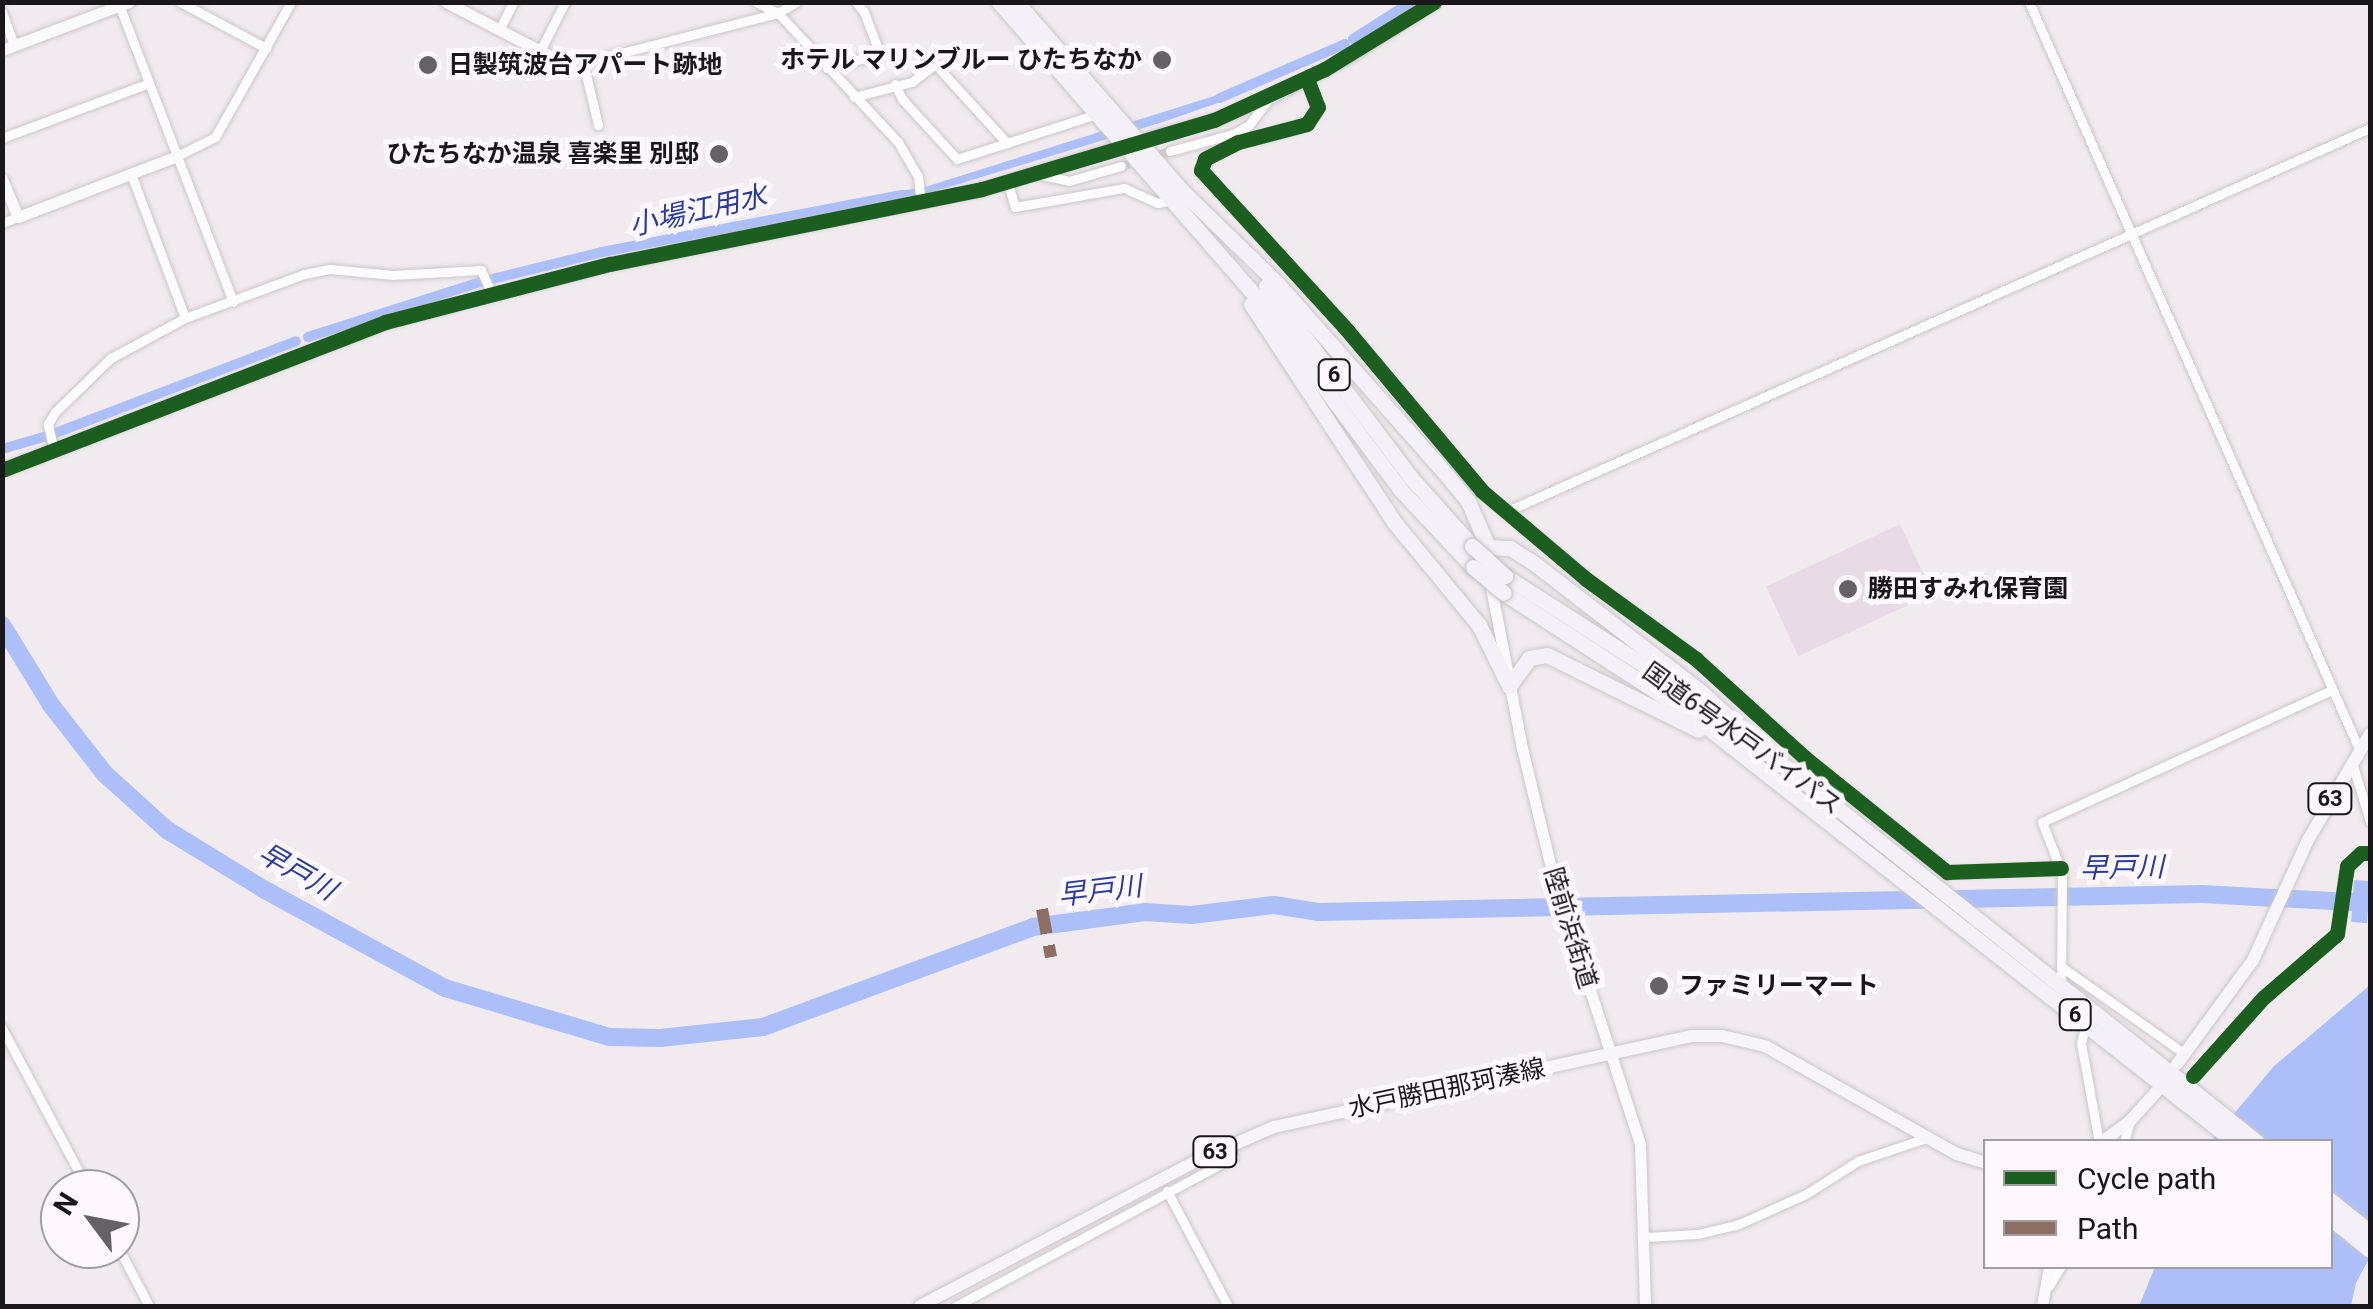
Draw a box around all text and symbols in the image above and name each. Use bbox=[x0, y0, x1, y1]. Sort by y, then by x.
place label: ホテル マリンブルー ひたちなか bbox=[780, 45, 1142, 75]
marker: ホテル マリンブルー ひたちなか bbox=[1151, 49, 1173, 71]
place label: 日製筑波台アパート跡地 bbox=[448, 50, 723, 80]
marker: 日製筑波台アパート跡地 bbox=[417, 54, 439, 76]
place label: ひたちなか温泉 喜楽里 別邸 bbox=[387, 139, 699, 169]
marker: ひたちなか温泉 喜楽里 別邸 bbox=[708, 143, 730, 165]
water label: 小場江用水 bbox=[626, 179, 770, 243]
road number: 6 bbox=[1316, 358, 1352, 392]
place label: 勝田すみれ保育園 bbox=[1868, 574, 2068, 604]
marker: 勝田すみれ保育園 bbox=[1837, 578, 1859, 600]
street label: 国道6号水戸バイパス bbox=[1636, 657, 1848, 821]
road number: 63 bbox=[2305, 782, 2355, 816]
water label: 早戸川 bbox=[252, 836, 342, 908]
water label: 早戸川 bbox=[2080, 850, 2164, 886]
street label: 陸前浜街道 bbox=[1537, 864, 1603, 992]
water label: 早戸川 bbox=[1056, 869, 1144, 913]
place label: ファミリーマート bbox=[1679, 971, 1879, 1001]
marker: ファミリーマート bbox=[1648, 975, 1670, 997]
road number: 6 bbox=[2058, 998, 2092, 1032]
street label: 水戸勝田那珂湊線 bbox=[1346, 1054, 1548, 1124]
road number: 63 bbox=[1190, 1135, 1240, 1169]
legend bbox=[1983, 1139, 2333, 1269]
text: Cycle path bbox=[2077, 1161, 2216, 1196]
north arrow bbox=[40, 1169, 140, 1269]
text: N bbox=[47, 1187, 85, 1221]
text: Path bbox=[2077, 1211, 2138, 1246]

